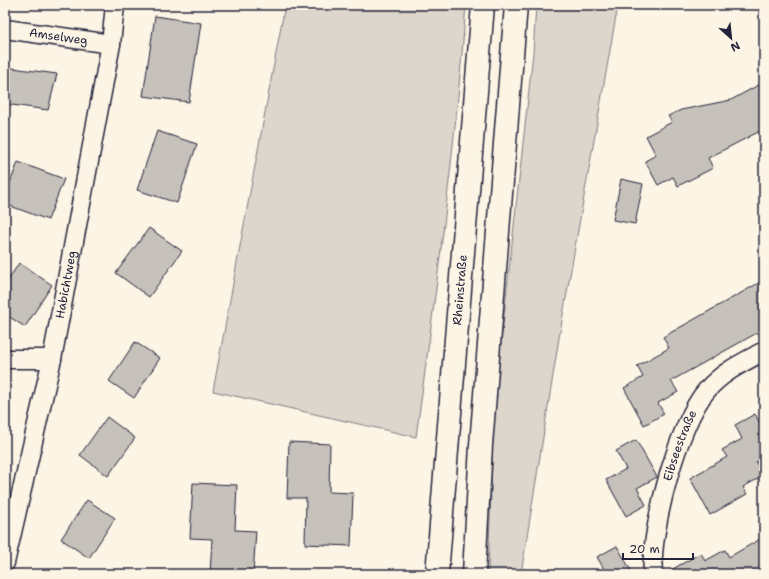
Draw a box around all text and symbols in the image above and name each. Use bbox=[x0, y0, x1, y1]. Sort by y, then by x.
north arrow bbox=[711, 18, 751, 58]
street label: Amselweg bbox=[28, 25, 89, 49]
text: N bbox=[728, 38, 743, 55]
street label: Habichtweg bbox=[52, 249, 80, 320]
street label: Rheinstraße bbox=[449, 254, 471, 326]
street label: Eibseestraße bbox=[659, 407, 700, 483]
scale bar bbox=[623, 535, 693, 561]
text: 20 m bbox=[629, 541, 660, 557]

